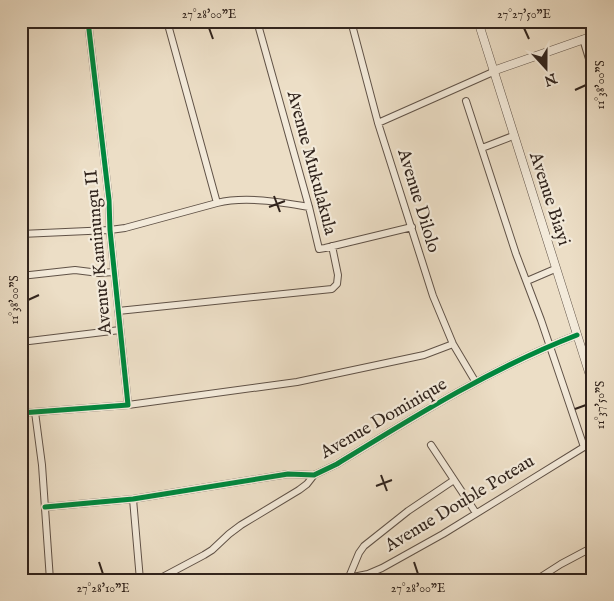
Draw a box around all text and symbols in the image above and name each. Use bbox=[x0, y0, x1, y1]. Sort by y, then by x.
text: 27°28'00"E bbox=[182, 7, 236, 22]
text: 27°27'50"E bbox=[497, 7, 551, 22]
north arrow bbox=[522, 42, 572, 92]
text: 11°38'00"S bbox=[593, 60, 608, 110]
text: N bbox=[541, 68, 560, 90]
street label: Avenue Mukulakula bbox=[280, 87, 341, 238]
street label: Avenue Dilolo bbox=[391, 145, 445, 256]
street label: Avenue Biayi bbox=[523, 148, 575, 249]
street label: Avenue Kaminungu II bbox=[80, 168, 118, 336]
text: 11°38'00"S bbox=[7, 275, 22, 325]
street label: Avenue Dominique bbox=[316, 373, 452, 465]
text: 11°37'50"S bbox=[593, 381, 608, 429]
street label: Avenue Double Poteau bbox=[380, 450, 539, 558]
text: 27°28'10"E bbox=[76, 581, 130, 596]
text: 27°28'00"E bbox=[391, 581, 445, 596]

